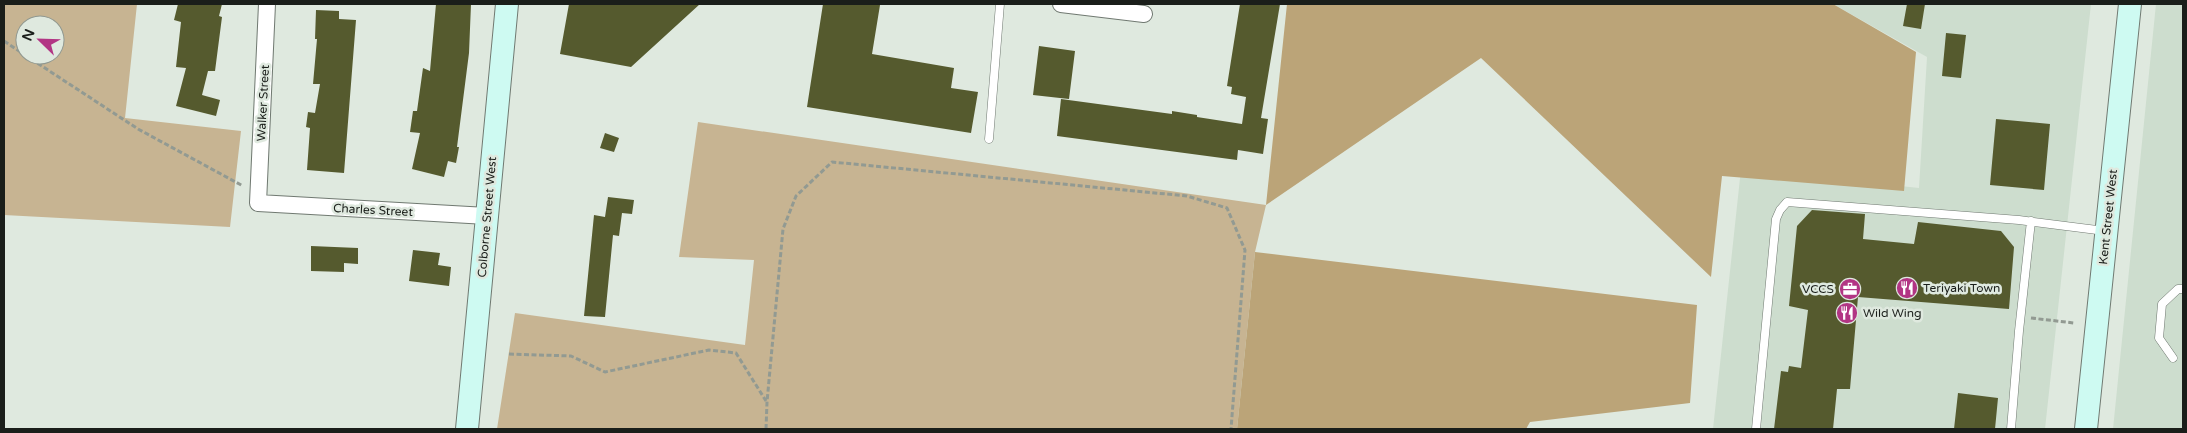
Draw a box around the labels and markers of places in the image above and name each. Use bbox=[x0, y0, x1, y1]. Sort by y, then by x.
restaurant icon: Teriyaki Town bbox=[1895, 276, 1919, 300]
office icon: VCCS bbox=[1838, 277, 1862, 301]
place label: Teriyaki Town bbox=[1923, 281, 2000, 295]
place label: VCCS bbox=[1802, 282, 1834, 296]
restaurant icon: Wild Wing bbox=[1835, 301, 1859, 325]
place label: Wild Wing bbox=[1863, 306, 1922, 320]

